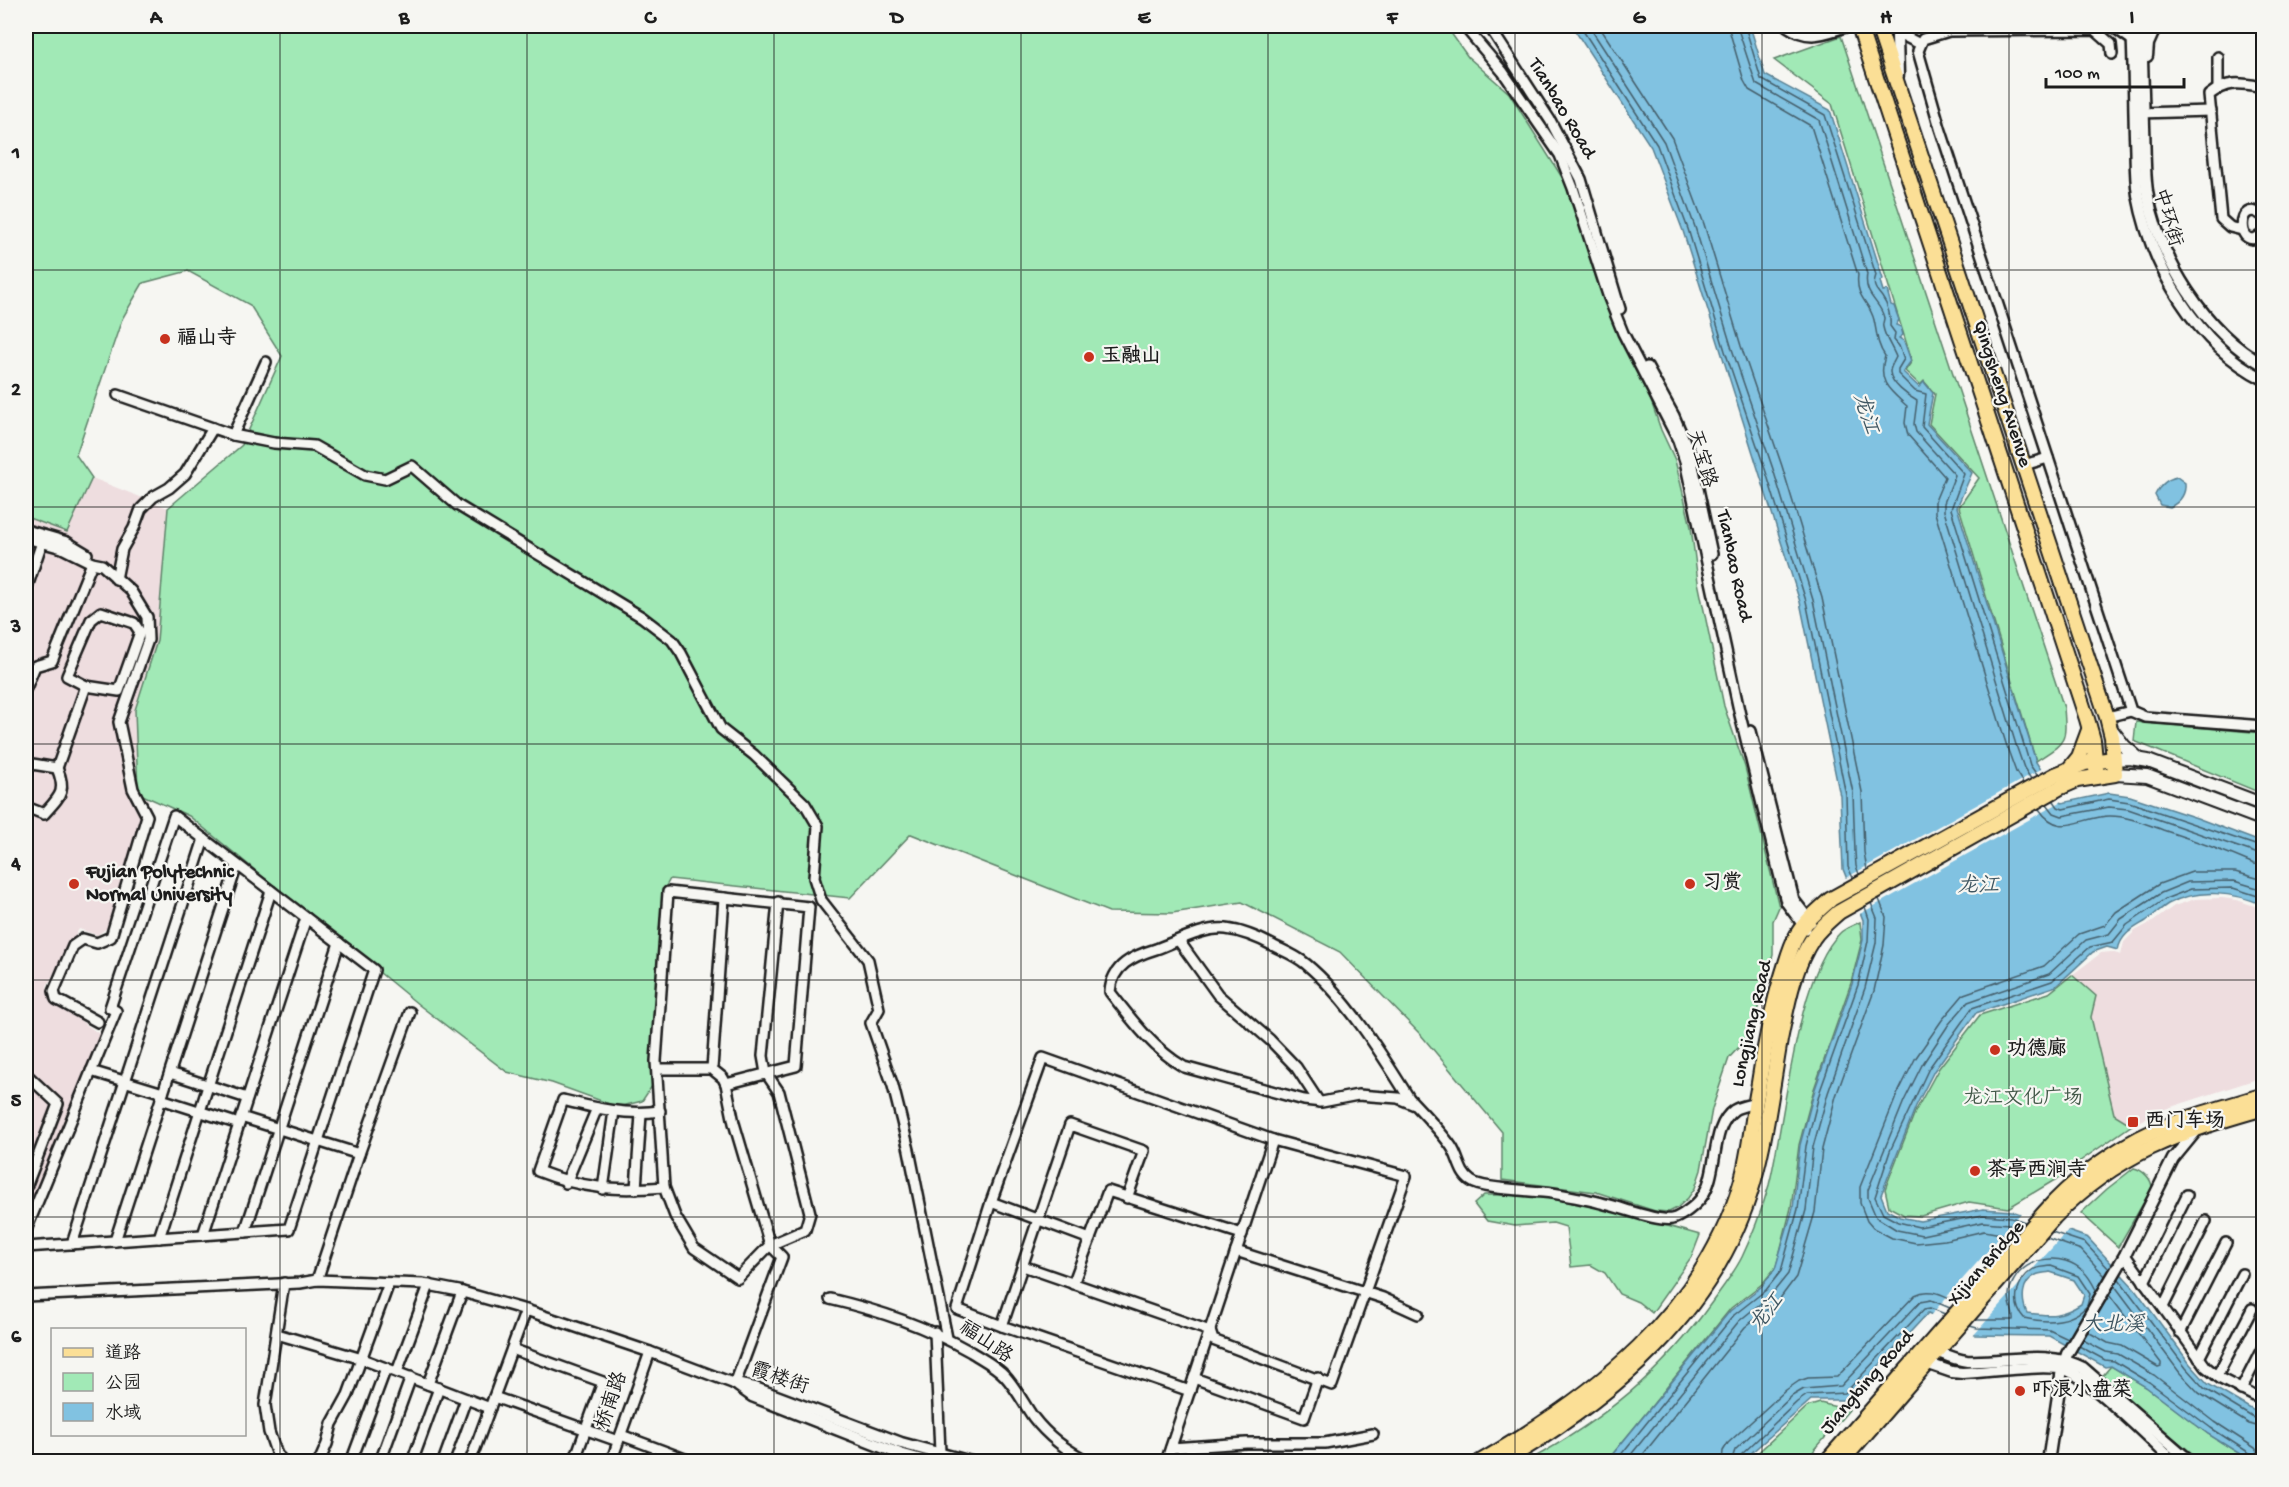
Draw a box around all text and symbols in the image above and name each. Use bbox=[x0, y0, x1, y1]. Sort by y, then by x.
text: A bbox=[149, 8, 164, 31]
text: B bbox=[398, 8, 410, 31]
text: C bbox=[644, 8, 658, 31]
text: D bbox=[888, 8, 904, 31]
text: E bbox=[1138, 8, 1152, 31]
text: F bbox=[1386, 8, 1399, 31]
text: G bbox=[1633, 8, 1647, 31]
text: H bbox=[1880, 8, 1892, 31]
text: I bbox=[2130, 8, 2135, 31]
scale bar bbox=[2046, 51, 2184, 89]
street label: Tianbao Road bbox=[1521, 54, 1601, 165]
text: 100 m bbox=[2054, 64, 2100, 85]
text: 1 bbox=[11, 143, 20, 166]
street label: 中环街 bbox=[2146, 185, 2188, 250]
street label: Qingsheng Avenue bbox=[1966, 318, 2036, 471]
place label: 福山寺 bbox=[177, 326, 237, 351]
marker: 福山寺 bbox=[158, 332, 172, 346]
place label: 玉融山 bbox=[1101, 344, 1161, 369]
marker: 玉融山 bbox=[1082, 350, 1096, 364]
text: 2 bbox=[11, 380, 21, 403]
water label: 龙江 bbox=[1846, 390, 1885, 439]
street label: 天宝路 bbox=[1680, 426, 1722, 492]
street label: Tianbao Road bbox=[1710, 507, 1756, 626]
text: 3 bbox=[10, 617, 21, 640]
text: 4 bbox=[10, 854, 21, 877]
place label: Fujian Polytechnic Normal University bbox=[85, 862, 235, 908]
place label: 习赏 bbox=[1702, 871, 1742, 896]
water label: 龙江 bbox=[1957, 873, 2000, 900]
marker: Fujian Polytechnic Normal University bbox=[67, 877, 81, 891]
marker: 习赏 bbox=[1683, 877, 1697, 891]
street label: Longjiang Road bbox=[1727, 956, 1779, 1090]
place label: 功德廊 bbox=[2007, 1037, 2067, 1062]
marker: 功德廊 bbox=[1988, 1043, 2002, 1057]
park label: 龙江文化广场 bbox=[1963, 1086, 2083, 1111]
text: 5 bbox=[11, 1091, 22, 1114]
place label: 西门车场 bbox=[2145, 1109, 2225, 1134]
marker: 西门车场 bbox=[2126, 1115, 2140, 1129]
place label: 茶亭西涧寺 bbox=[1987, 1158, 2087, 1183]
marker: 茶亭西涧寺 bbox=[1968, 1164, 1982, 1178]
street label: Xijian Bridge bbox=[1943, 1216, 2031, 1312]
water label: 龙江 bbox=[1744, 1288, 1791, 1338]
water label: 大北溪 bbox=[2082, 1313, 2145, 1339]
street label: 福山路 bbox=[954, 1315, 1018, 1370]
street label: Jiangbing Road bbox=[1816, 1324, 1921, 1440]
text: 6 bbox=[11, 1327, 22, 1350]
legend bbox=[51, 1328, 246, 1436]
text: 道路 bbox=[105, 1343, 141, 1365]
street label: 霞楼街 bbox=[747, 1358, 812, 1400]
street label: 桥南路 bbox=[590, 1367, 634, 1433]
text: 公园 bbox=[105, 1373, 141, 1395]
place label: 吓浪小盘菜 bbox=[2032, 1378, 2132, 1403]
marker: 吓浪小盘菜 bbox=[2013, 1384, 2027, 1398]
text: 水域 bbox=[105, 1403, 141, 1425]

